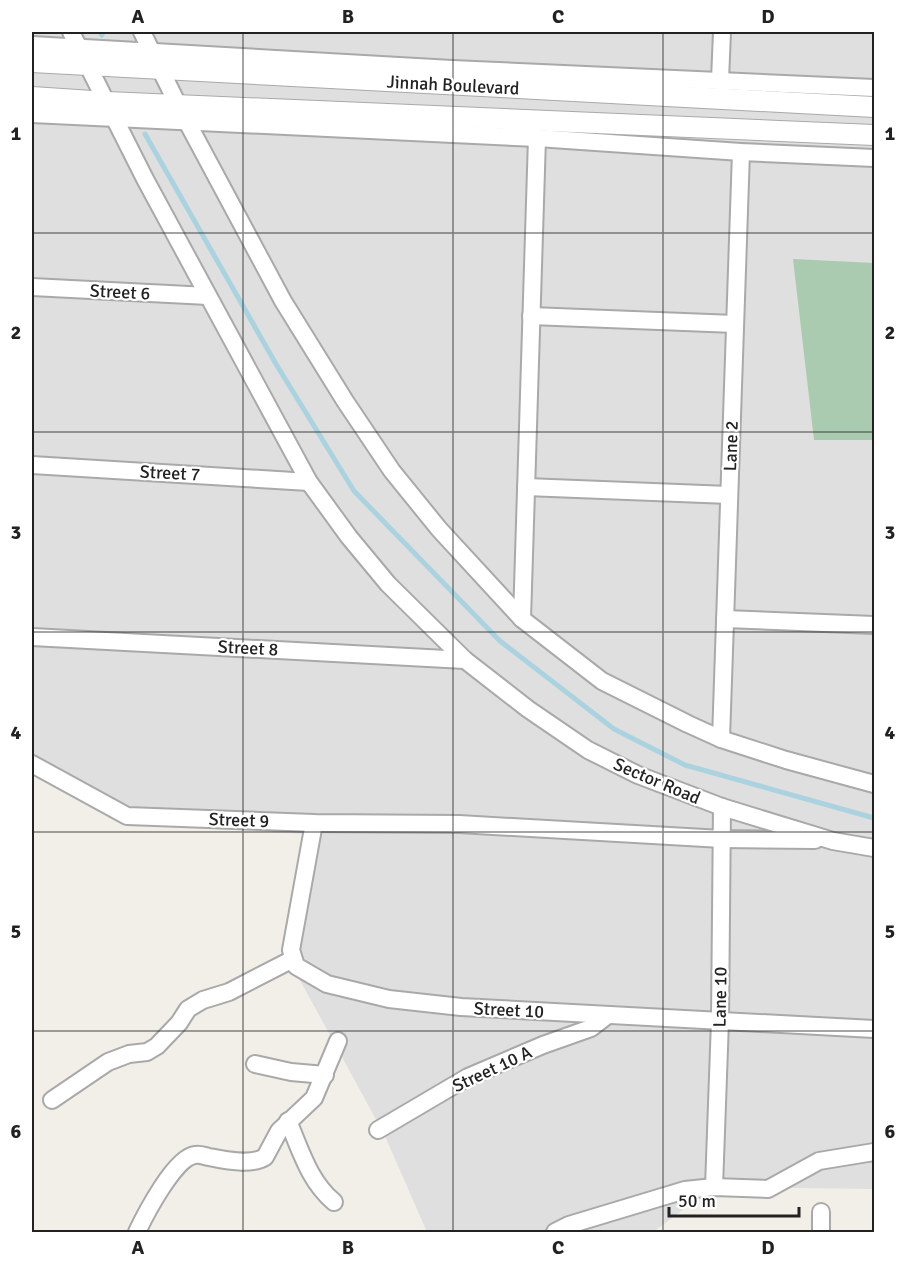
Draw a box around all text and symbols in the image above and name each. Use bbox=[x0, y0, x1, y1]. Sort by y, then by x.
text: A bbox=[132, 4, 145, 29]
text: B bbox=[342, 4, 354, 29]
text: C bbox=[552, 4, 564, 29]
text: D bbox=[761, 4, 775, 29]
street label: Jinnah Boulevard bbox=[386, 71, 520, 99]
text: 1 bbox=[11, 121, 22, 146]
text: 1 bbox=[885, 121, 896, 146]
street label: Street 6 bbox=[89, 279, 151, 305]
text: 2 bbox=[11, 320, 21, 345]
text: 2 bbox=[885, 320, 895, 345]
street label: Lane 2 bbox=[719, 420, 743, 472]
street label: Street 7 bbox=[139, 460, 201, 486]
text: 3 bbox=[11, 520, 21, 545]
text: 3 bbox=[885, 520, 895, 545]
street label: Street 8 bbox=[217, 635, 279, 661]
text: 4 bbox=[11, 720, 22, 745]
text: 4 bbox=[885, 720, 896, 745]
street label: Sector Road bbox=[610, 753, 704, 809]
street label: Street 9 bbox=[208, 808, 270, 832]
text: 5 bbox=[11, 919, 21, 944]
text: 5 bbox=[885, 919, 895, 944]
street label: Lane 10 bbox=[708, 967, 732, 1027]
street label: Street 10 bbox=[473, 997, 545, 1023]
street label: Street 10 A bbox=[449, 1041, 535, 1097]
text: 6 bbox=[11, 1119, 22, 1144]
text: 6 bbox=[885, 1119, 896, 1144]
scale bar bbox=[669, 1180, 800, 1218]
text: 50 m bbox=[678, 1190, 716, 1212]
text: A bbox=[132, 1235, 145, 1260]
text: B bbox=[342, 1235, 354, 1260]
text: C bbox=[552, 1235, 564, 1260]
text: D bbox=[761, 1235, 775, 1260]

